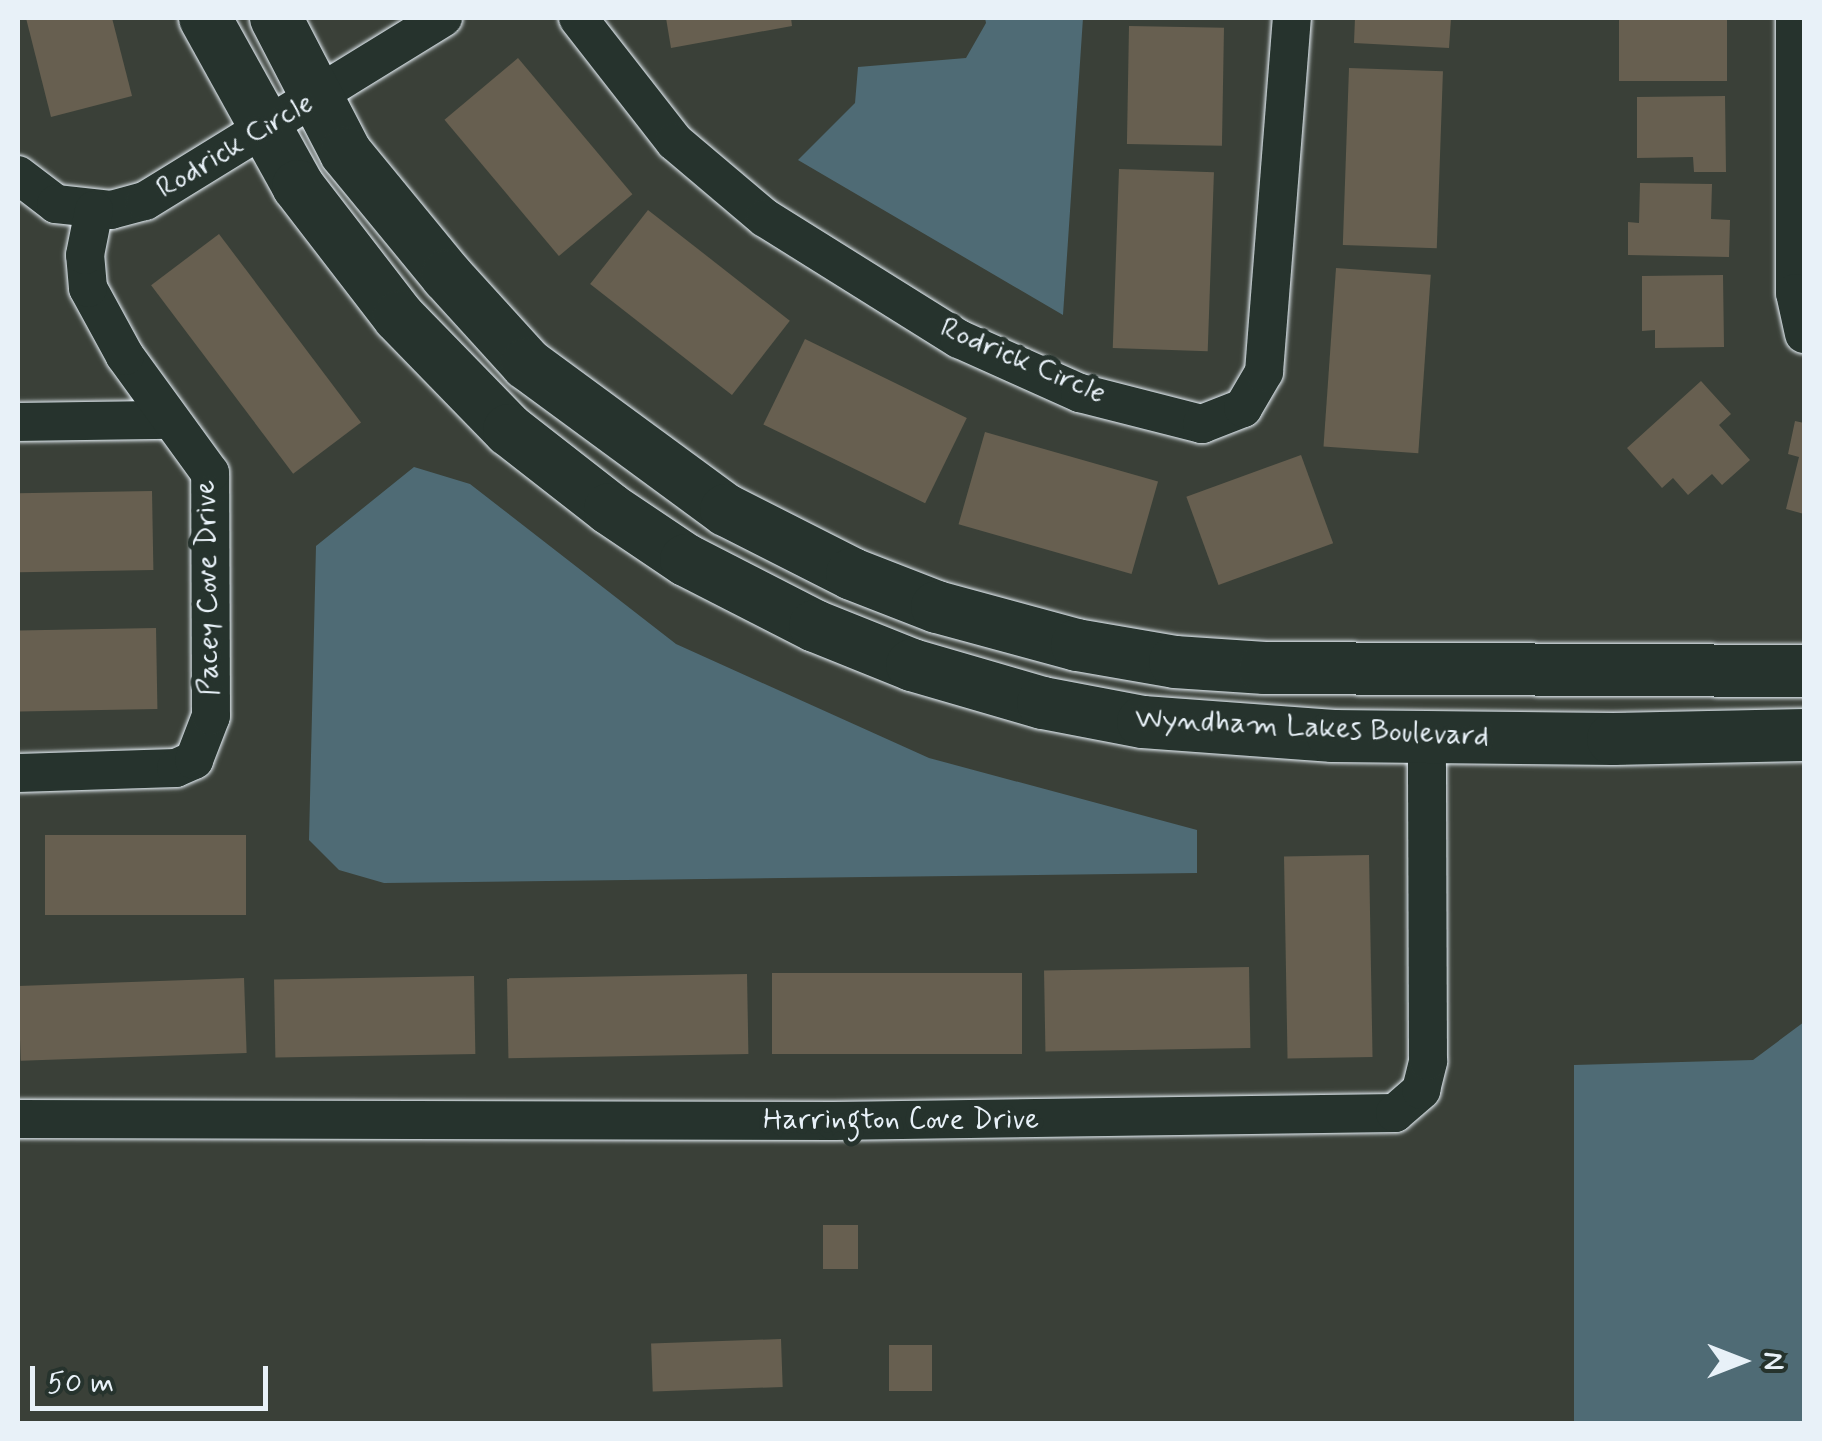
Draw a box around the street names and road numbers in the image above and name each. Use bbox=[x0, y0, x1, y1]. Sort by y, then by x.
street label: Rodrick Circle bbox=[150, 85, 320, 207]
street label: Rodrick Circle bbox=[934, 310, 1112, 412]
street label: Pacey Cove Drive bbox=[188, 480, 228, 696]
street label: Wyndham Lakes Boulevard bbox=[1134, 701, 1490, 755]
street label: Harrington Cove Drive bbox=[762, 1102, 1040, 1138]

